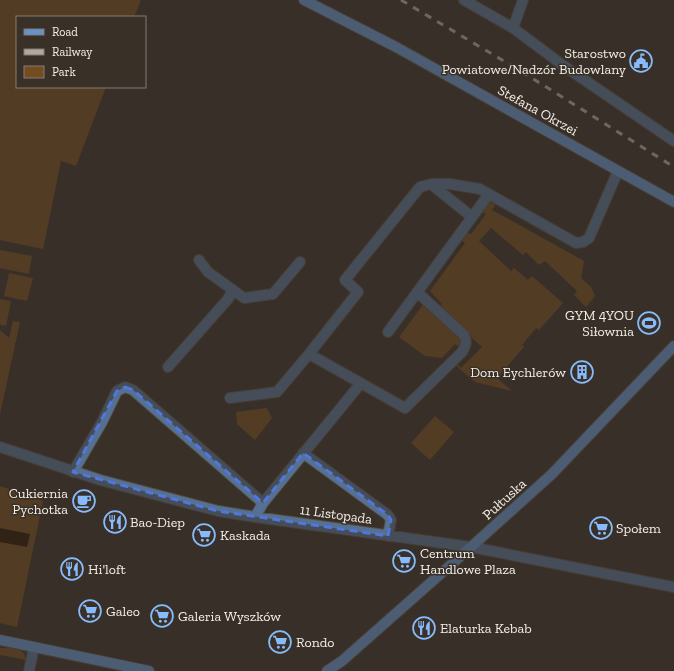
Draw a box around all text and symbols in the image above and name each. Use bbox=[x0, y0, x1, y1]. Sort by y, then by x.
legend bbox=[16, 16, 146, 88]
text: Road bbox=[52, 25, 78, 39]
text: Railway bbox=[52, 45, 93, 59]
place label: Starostwo Powiatowe/Nadzór Budowlany bbox=[442, 45, 627, 78]
public building icon: Starostwo Powiatowe/Nadzór Budowlany bbox=[628, 48, 654, 74]
text: Park bbox=[52, 65, 77, 79]
street label: Stefana Okrzei bbox=[495, 82, 581, 139]
place label: GYM 4YOU Siłownia bbox=[565, 307, 634, 340]
sports icon: GYM 4YOU Siłownia bbox=[636, 310, 662, 336]
building icon: Dom Eychlerów bbox=[569, 359, 595, 385]
place label: Dom Eychlerów bbox=[470, 364, 566, 381]
street label: Pułtuska bbox=[479, 475, 530, 523]
place label: Cukiernia Pychotka bbox=[9, 485, 68, 518]
cafe icon: Cukiernia Pychotka bbox=[71, 488, 97, 514]
street label: 11 Listopada bbox=[299, 501, 373, 528]
restaurant icon: Bao-Diep bbox=[102, 509, 128, 535]
place label: Bao-Diep bbox=[130, 514, 185, 531]
supermarket icon: Społem bbox=[588, 515, 614, 541]
place label: Społem bbox=[616, 520, 661, 537]
supermarket icon: Kaskada bbox=[191, 522, 217, 548]
place label: Kaskada bbox=[220, 527, 271, 544]
place label: Centrum Handlowe Plaza bbox=[420, 545, 516, 578]
supermarket icon: Centrum Handlowe Plaza bbox=[391, 548, 417, 574]
restaurant icon: Hi'loft bbox=[59, 556, 85, 582]
place label: Hi'loft bbox=[88, 561, 126, 578]
supermarket icon: Galeo bbox=[77, 598, 103, 624]
place label: Galeo bbox=[106, 603, 140, 620]
supermarket icon: Galeria Wyszków bbox=[149, 603, 175, 629]
place label: Galeria Wyszków bbox=[178, 608, 281, 625]
restaurant icon: Elaturka Kebab bbox=[411, 615, 437, 641]
place label: Elaturka Kebab bbox=[440, 620, 532, 637]
supermarket icon: Rondo bbox=[267, 629, 293, 655]
place label: Rondo bbox=[296, 634, 335, 651]

